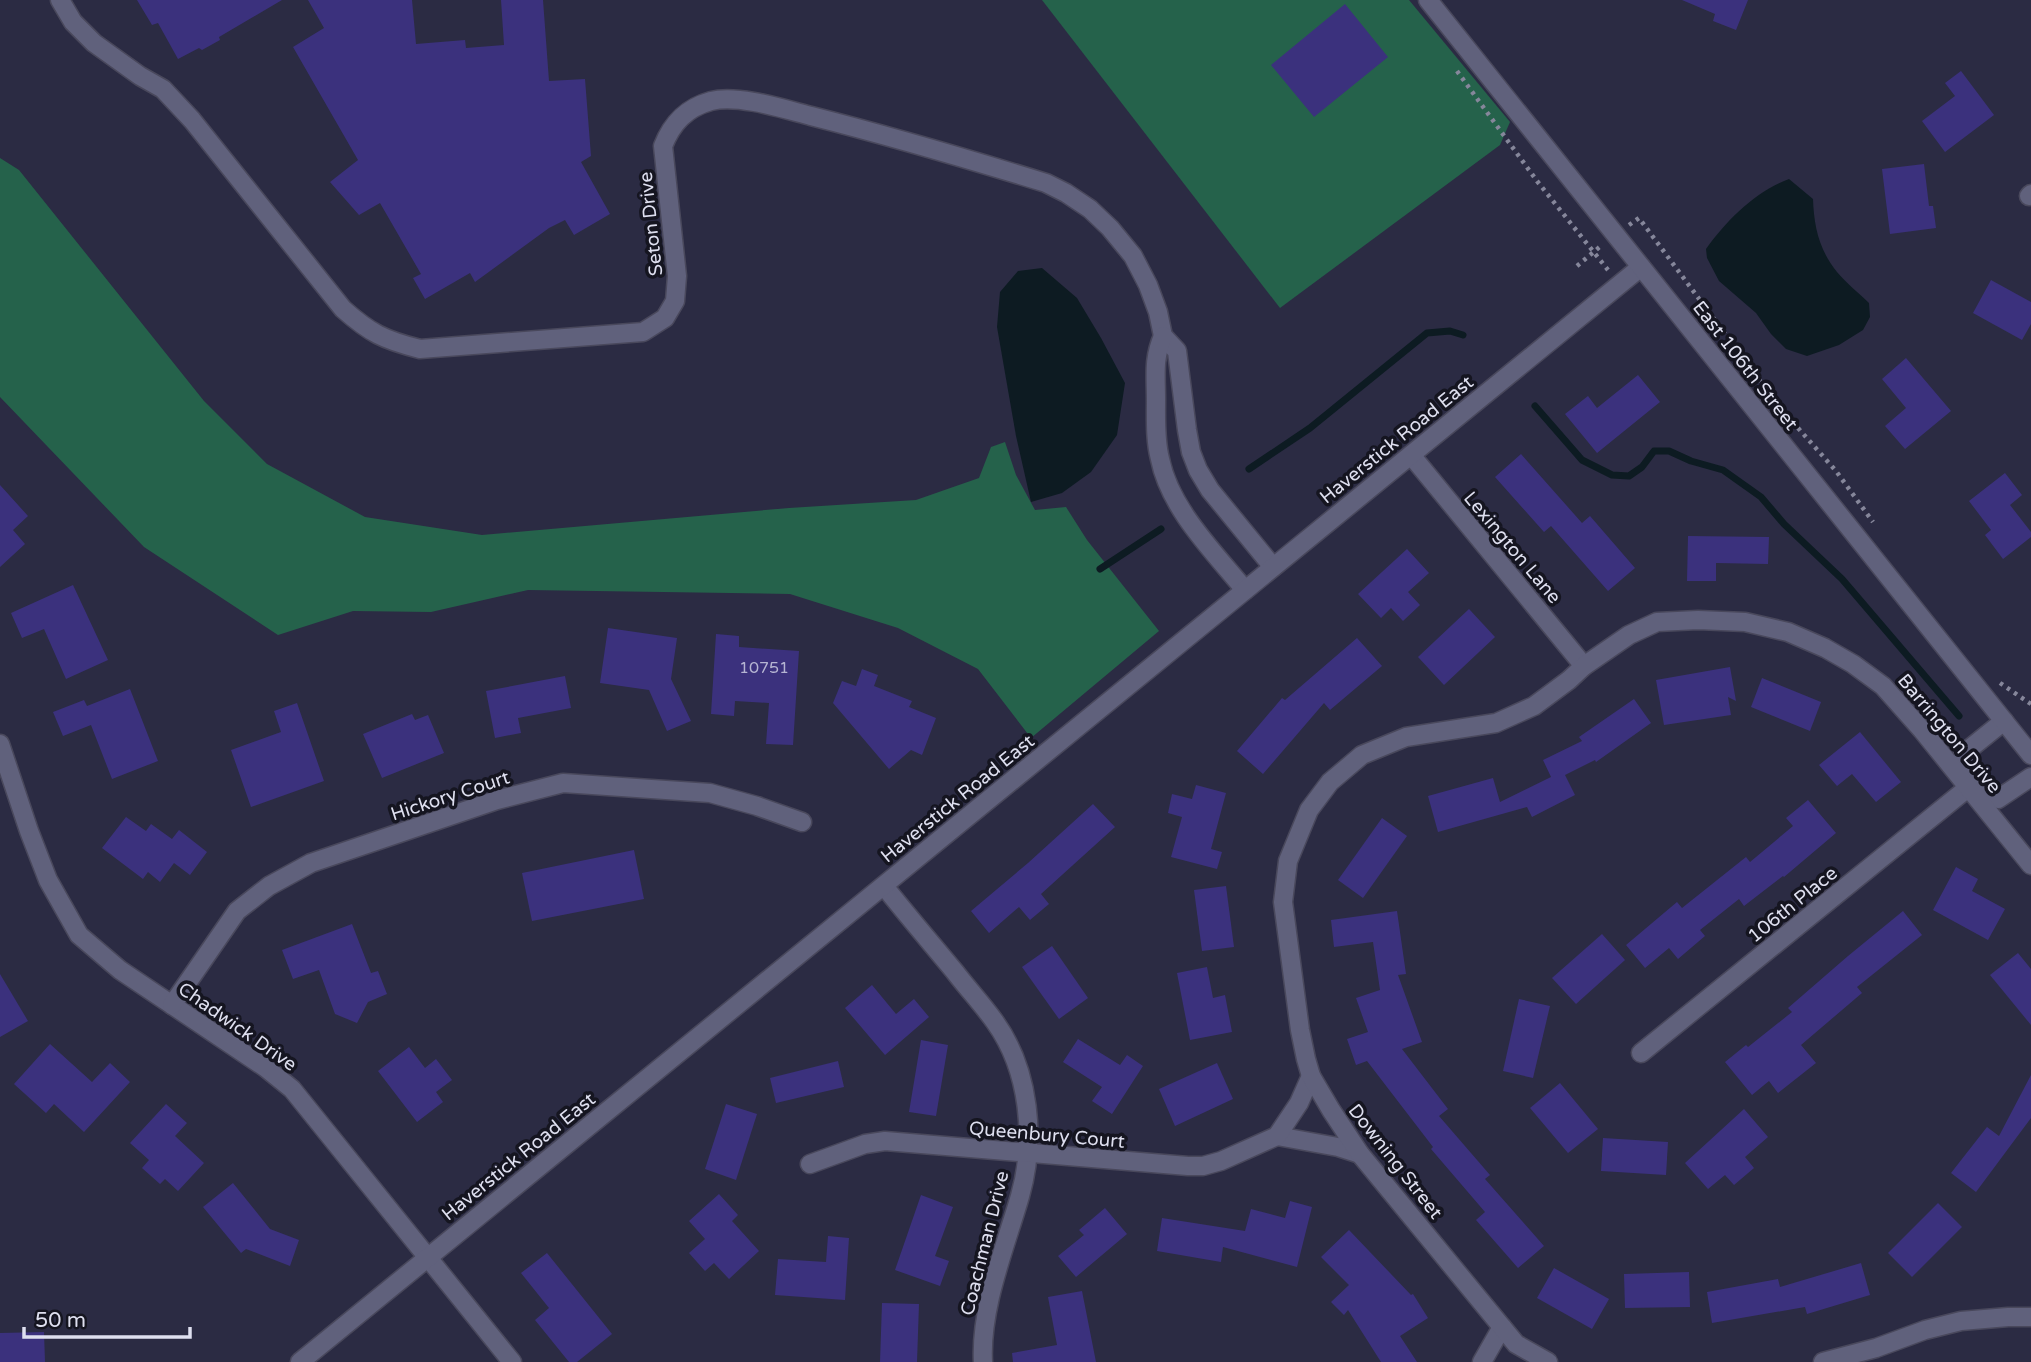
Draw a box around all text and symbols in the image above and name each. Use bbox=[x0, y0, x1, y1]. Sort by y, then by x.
street label: Seton Drive bbox=[635, 171, 667, 277]
street label: East 106th Street bbox=[1688, 297, 1802, 435]
street label: Haverstick Road East bbox=[1316, 371, 1478, 508]
street label: Lexington Lane bbox=[1459, 487, 1565, 608]
house number: 10751 bbox=[739, 658, 789, 678]
street label: Barrington Drive bbox=[1893, 670, 2005, 798]
street label: Haverstick Road East bbox=[877, 730, 1039, 867]
street label: Hickory Court bbox=[388, 766, 513, 826]
street label: 106th Place bbox=[1744, 862, 1842, 947]
street label: Chadwick Drive bbox=[174, 978, 301, 1076]
street label: Haverstick Road East bbox=[438, 1088, 600, 1225]
street label: Downing Street bbox=[1344, 1100, 1447, 1223]
street label: Queenbury Court bbox=[968, 1117, 1126, 1153]
street label: Coachman Drive bbox=[956, 1169, 1014, 1318]
scale bar bbox=[24, 1296, 191, 1340]
text: 50 m bbox=[35, 1308, 86, 1333]

